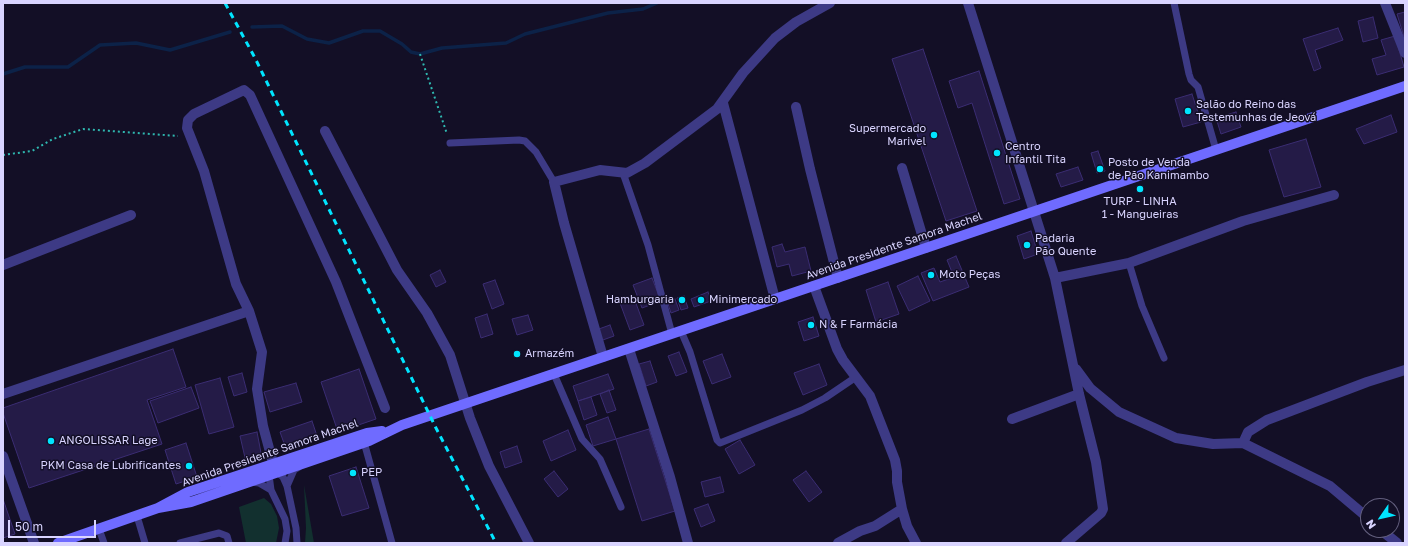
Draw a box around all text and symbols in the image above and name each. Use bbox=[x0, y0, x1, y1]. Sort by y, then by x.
place label: Salão do Reino das Testemunhas de Jeová bbox=[1196, 98, 1316, 124]
marker: Salão do Reino das Testemunhas de Jeová bbox=[1183, 106, 1193, 116]
place label: Supermercado Marivel bbox=[849, 122, 926, 148]
marker: Supermercado Marivel bbox=[929, 130, 939, 140]
place label: Centro Infantil Tita bbox=[1005, 140, 1066, 166]
marker: Centro Infantil Tita bbox=[992, 148, 1002, 158]
place label: Posto de Venda de Pão Kanimambo bbox=[1108, 156, 1209, 182]
marker: Posto de Venda de Pão Kanimambo bbox=[1095, 164, 1105, 174]
marker: TURP - LINHA 1 - Mangueiras bbox=[1135, 184, 1145, 194]
place label: TURP - LINHA 1 - Mangueiras bbox=[1102, 195, 1178, 221]
street label: Avenida Presidente Samora Machel bbox=[804, 210, 984, 282]
place label: Padaria Pão Quente bbox=[1035, 232, 1096, 258]
marker: Padaria Pão Quente bbox=[1022, 240, 1032, 250]
place label: Moto Peças bbox=[939, 268, 1000, 282]
marker: Moto Peças bbox=[926, 270, 936, 280]
place label: Hamburgaria bbox=[606, 293, 674, 307]
place label: Minimercado bbox=[709, 293, 777, 307]
marker: Hamburgaria bbox=[677, 295, 687, 305]
marker: Minimercado bbox=[696, 295, 706, 305]
place label: N & F Farmácia bbox=[819, 318, 897, 332]
marker: N & F Farmácia bbox=[806, 320, 816, 330]
place label: Armazém bbox=[525, 347, 574, 361]
marker: Armazém bbox=[512, 349, 522, 359]
street label: Avenida Presidente Samora Machel bbox=[180, 417, 360, 489]
place label: ANGOLISSAR Lage bbox=[59, 434, 158, 448]
marker: ANGOLISSAR Lage bbox=[46, 436, 56, 446]
place label: PKM Casa de Lubrificantes bbox=[40, 459, 181, 473]
marker: PKM Casa de Lubrificantes bbox=[184, 461, 194, 471]
place label: PEP bbox=[361, 466, 382, 480]
marker: PEP bbox=[348, 468, 358, 478]
north arrow bbox=[1360, 498, 1400, 538]
scale bar bbox=[10, 512, 98, 538]
text: N bbox=[1363, 517, 1378, 532]
text: 50 m bbox=[15, 519, 43, 534]

